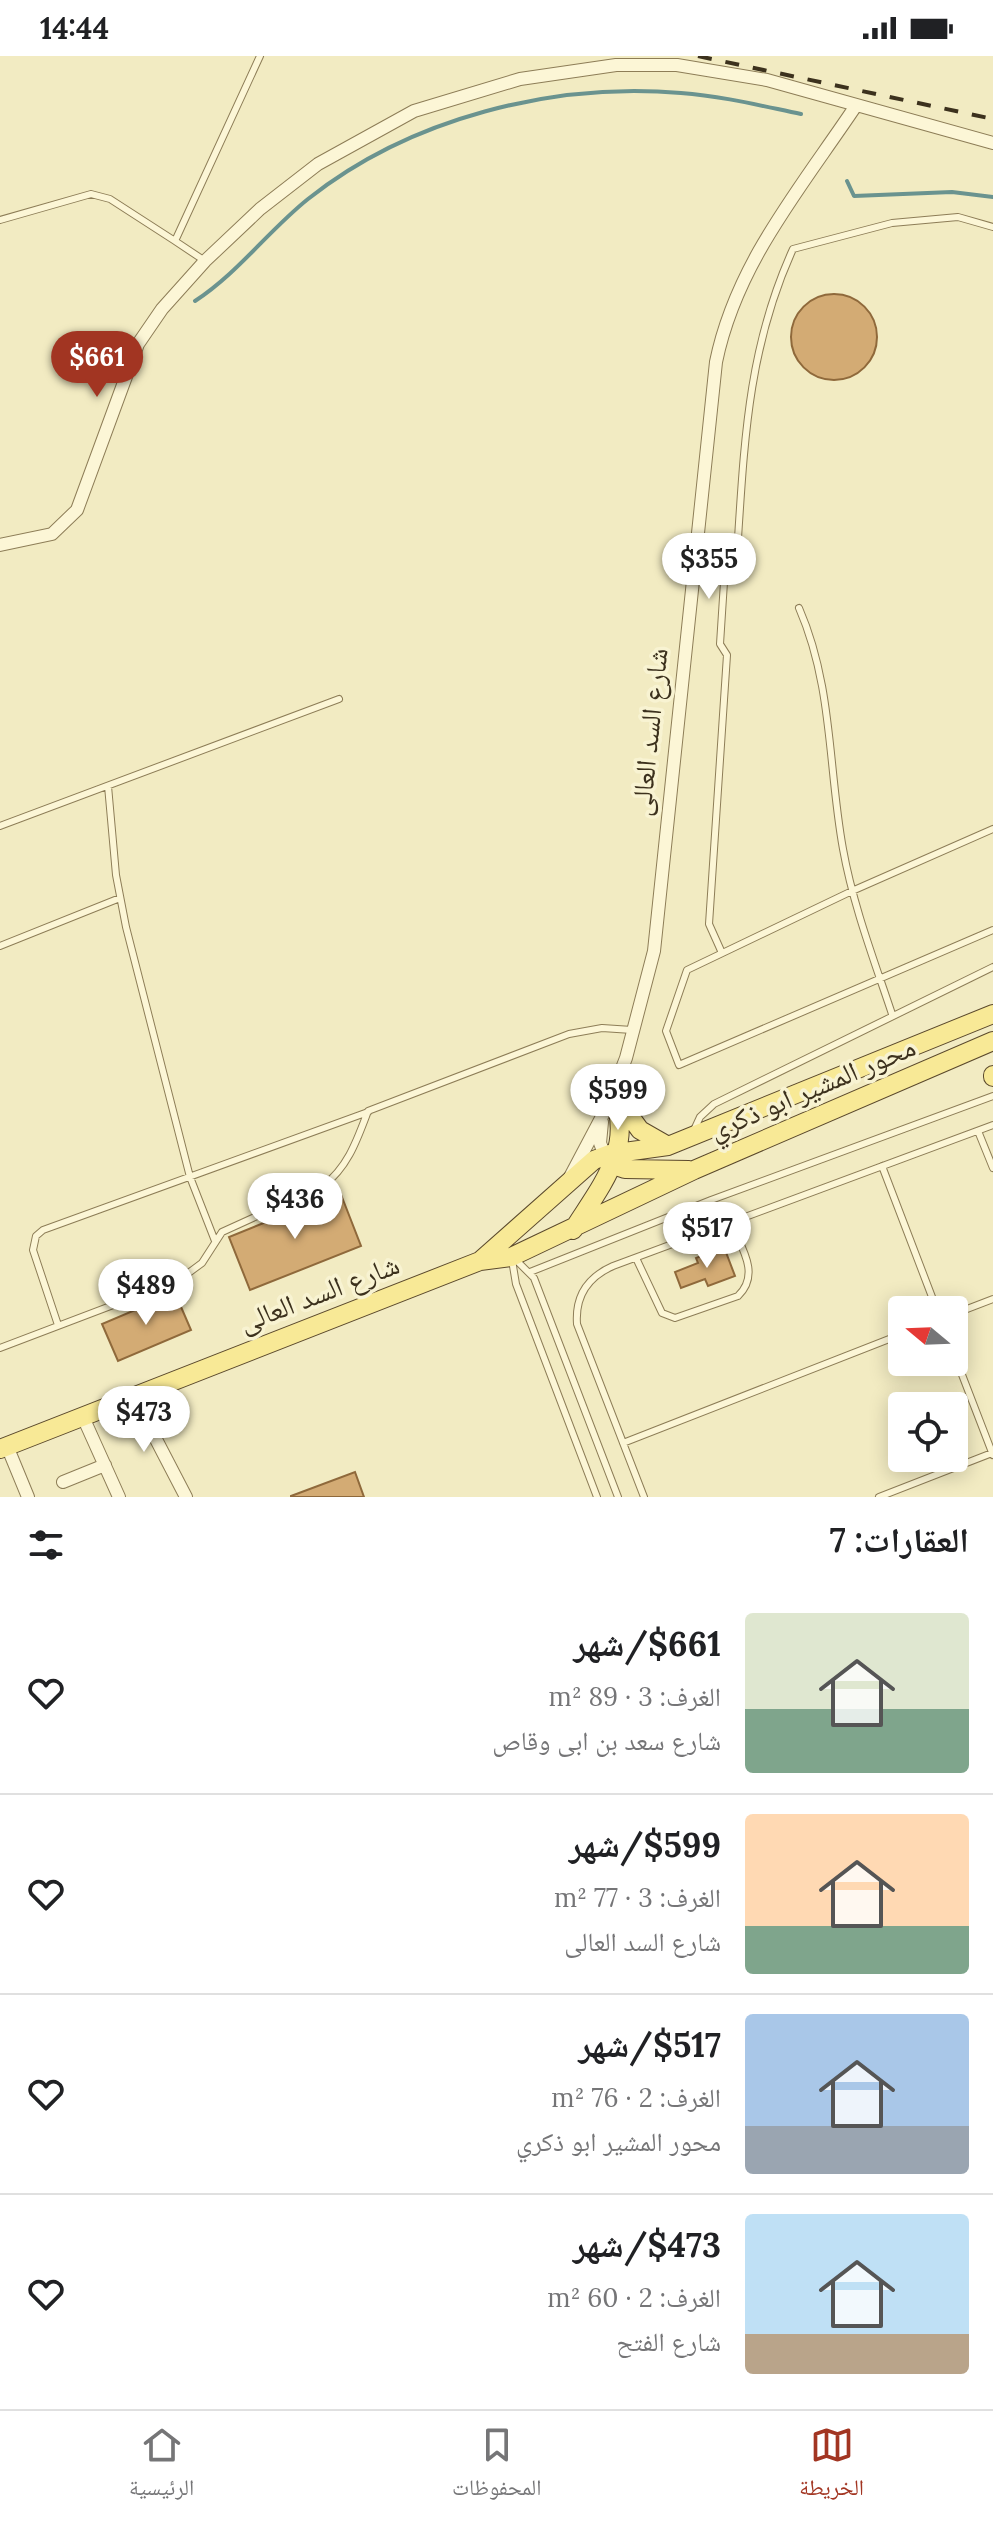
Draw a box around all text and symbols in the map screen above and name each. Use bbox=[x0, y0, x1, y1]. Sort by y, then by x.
text: 14:44 bbox=[40, 9, 109, 47]
pin: $661 bbox=[50, 331, 144, 399]
text: $661 bbox=[69, 340, 125, 373]
pin: $355 bbox=[662, 533, 756, 601]
text: $355 bbox=[680, 542, 738, 575]
street label: شارع السد العالى bbox=[622, 646, 676, 818]
street label: محور المشير ابو ذكري bbox=[703, 1028, 923, 1152]
pin: $599 bbox=[571, 1064, 665, 1132]
text: $599 bbox=[588, 1073, 648, 1106]
pin: $436 bbox=[248, 1173, 342, 1241]
text: $436 bbox=[265, 1182, 325, 1215]
pin: $517 bbox=[660, 1202, 754, 1270]
text: $517 bbox=[681, 1211, 733, 1244]
street label: شارع السد العالى bbox=[234, 1246, 404, 1340]
pin: $489 bbox=[99, 1259, 193, 1327]
text: $489 bbox=[116, 1268, 176, 1301]
north arrow bbox=[888, 1296, 968, 1376]
map controls bbox=[888, 1296, 968, 1472]
pin: $473 bbox=[97, 1386, 191, 1454]
button: locate bbox=[888, 1392, 968, 1472]
text: $473 bbox=[116, 1395, 172, 1428]
text: العقارات: 7 bbox=[830, 1518, 969, 1561]
icon: filters bbox=[24, 1523, 68, 1567]
text: $661/شهر bbox=[574, 1622, 721, 1665]
icon: home bbox=[809, 1645, 905, 1741]
icon: heart bbox=[24, 1671, 68, 1715]
text: الغرف: 3 · 89 m² bbox=[548, 1680, 721, 1713]
text: شارع سعد بن ابى وقاص bbox=[492, 1724, 721, 1757]
text: $599/شهر bbox=[569, 1823, 721, 1866]
icon: home bbox=[809, 1846, 905, 1942]
icon: heart bbox=[24, 1872, 68, 1916]
text: الغرف: 3 · 77 m² bbox=[554, 1881, 721, 1914]
text: شارع السد العالى bbox=[564, 1925, 721, 1958]
text: $517/شهر bbox=[578, 2023, 721, 2066]
icon: home bbox=[809, 2046, 905, 2142]
icon: heart bbox=[24, 2072, 68, 2116]
text: الغرف: 2 · 76 m² bbox=[551, 2081, 721, 2114]
text: محور المشير ابو ذكري bbox=[516, 2125, 721, 2158]
text: $473/شهر bbox=[573, 2223, 721, 2266]
icon: home bbox=[809, 2246, 905, 2342]
icon: heart bbox=[24, 2272, 68, 2316]
text: الغرف: 2 · 60 m² bbox=[547, 2281, 721, 2314]
text: شارع الفتح bbox=[616, 2325, 721, 2358]
tab: الرئيسية bbox=[129, 2423, 194, 2509]
tab: المحفوظات bbox=[452, 2423, 542, 2509]
tab: الخريطة bbox=[799, 2423, 864, 2509]

